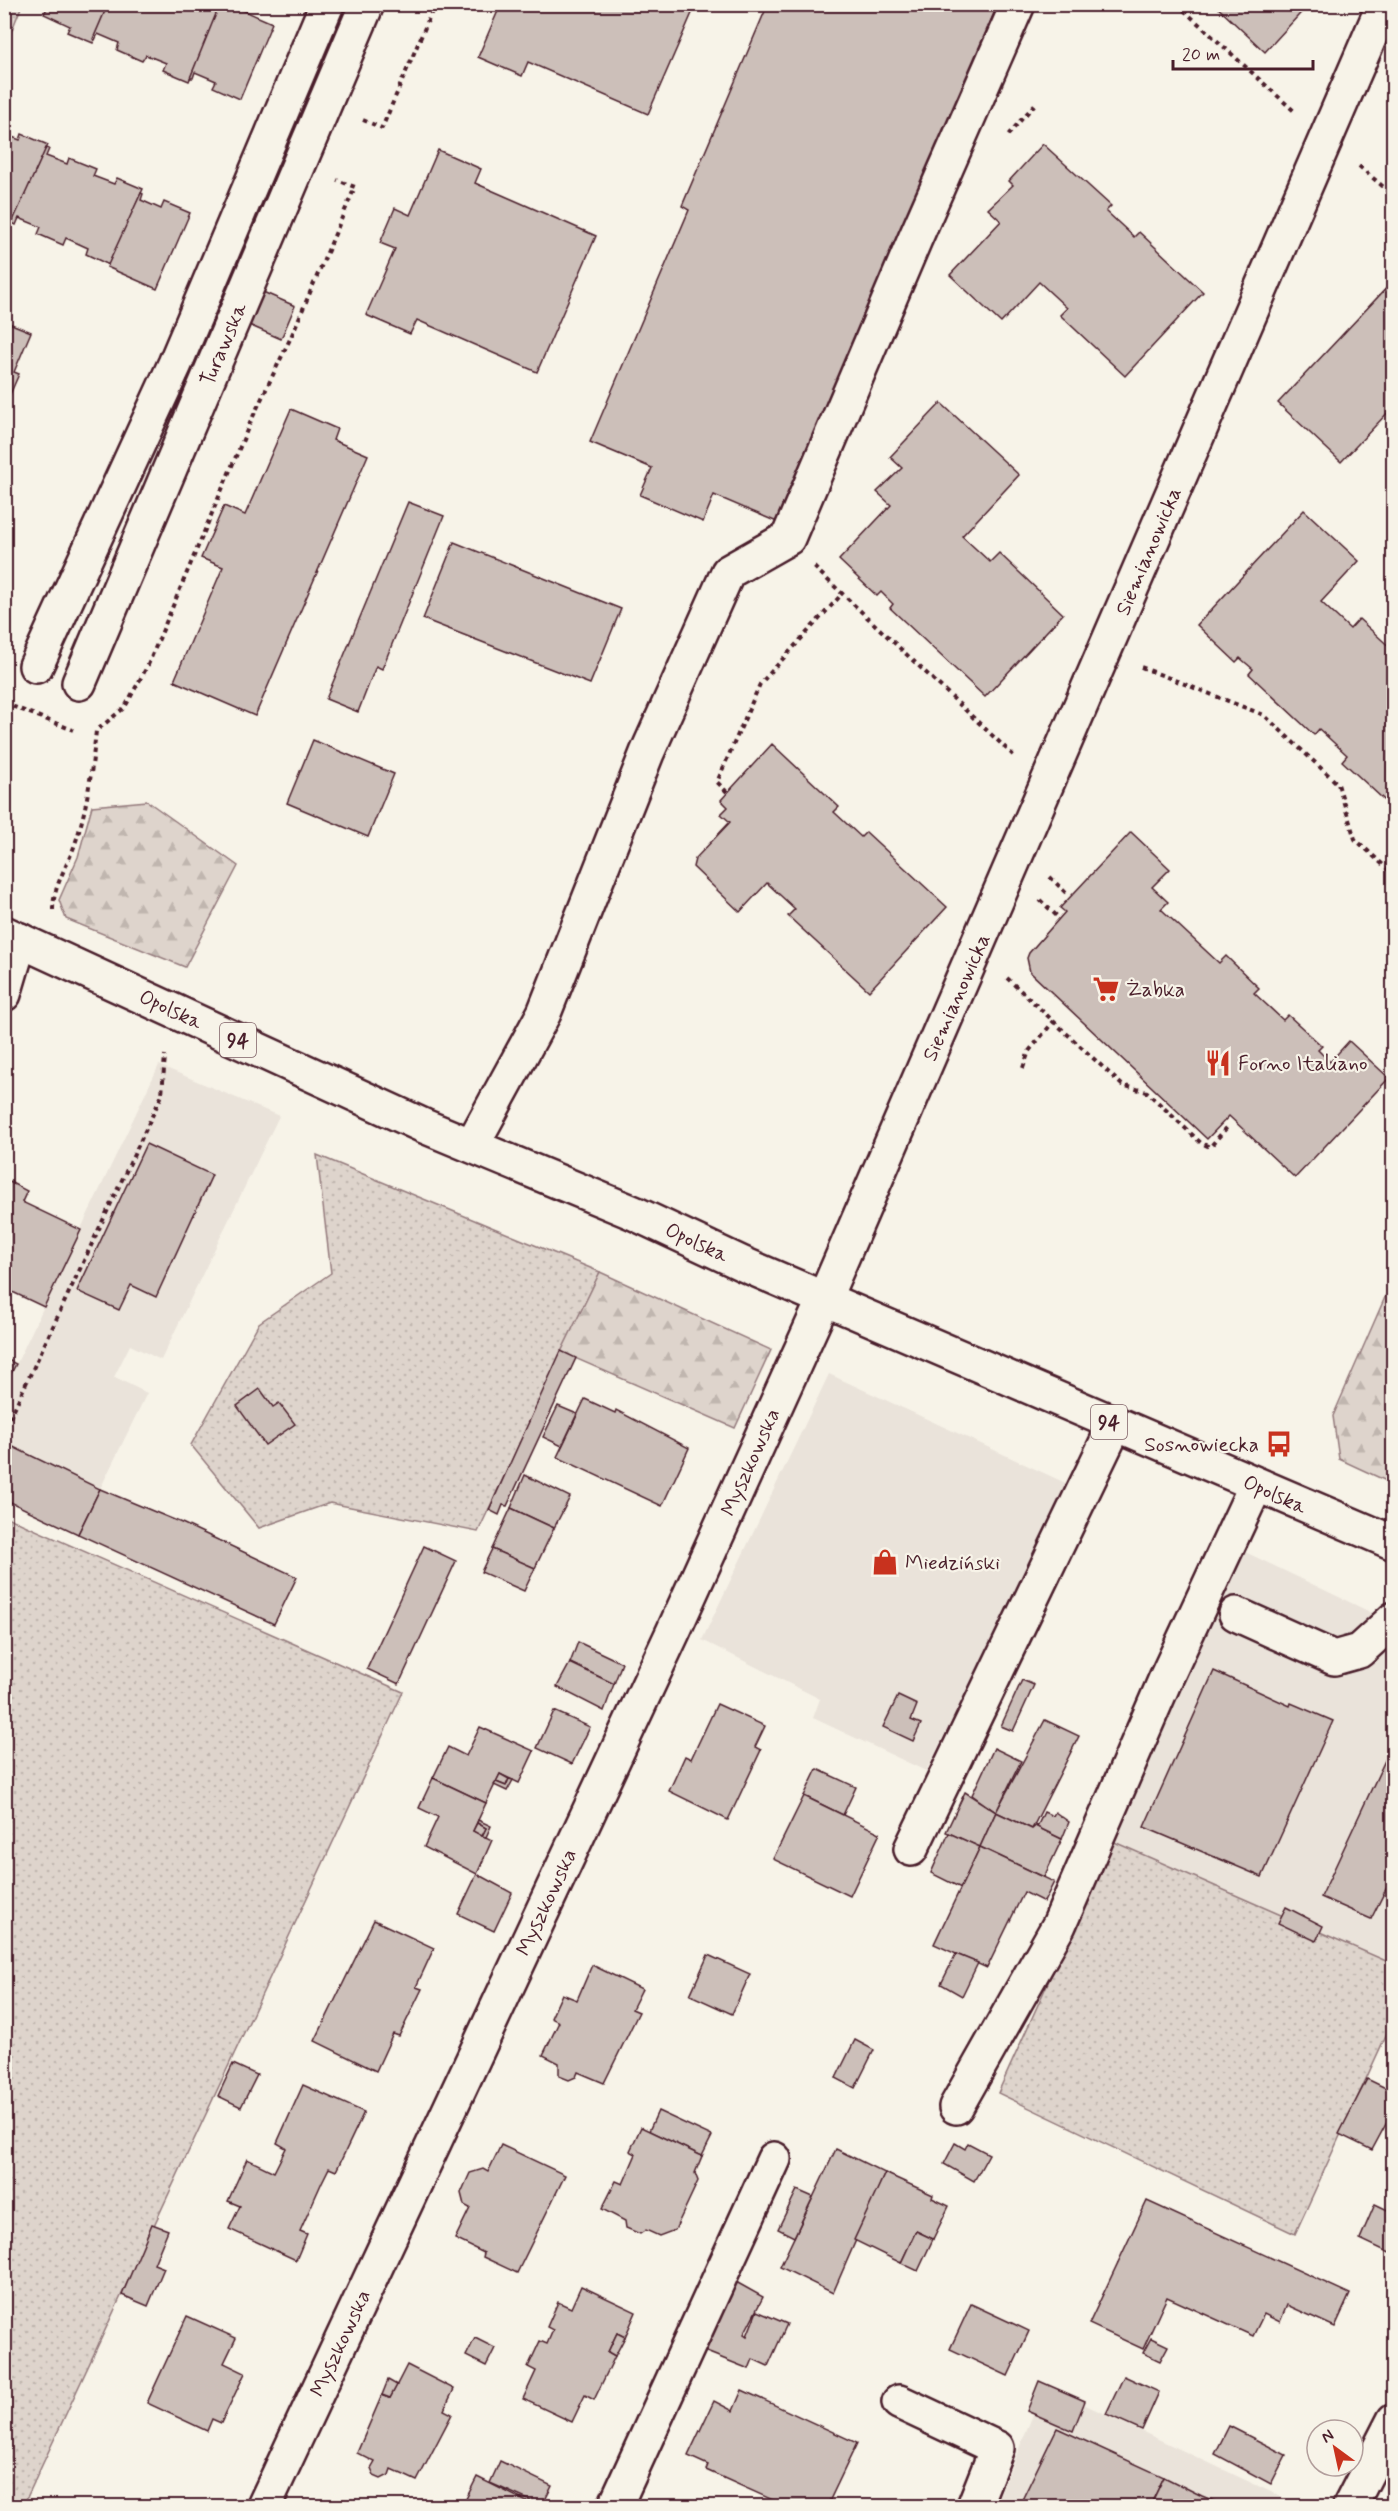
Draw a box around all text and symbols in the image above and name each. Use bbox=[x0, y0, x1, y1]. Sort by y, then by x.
scale bar bbox=[1173, 33, 1312, 71]
text: 20 m bbox=[1182, 43, 1220, 67]
street label: Turawska bbox=[194, 298, 254, 390]
street label: Siemianowicka bbox=[1109, 483, 1189, 620]
street label: Siemianowicka bbox=[916, 929, 998, 1066]
supermarket icon: Żabka bbox=[1091, 974, 1121, 1004]
place label: Żabka bbox=[1126, 976, 1185, 1004]
street label: Opolska bbox=[134, 983, 207, 1037]
road number: 94 bbox=[220, 1023, 256, 1057]
restaurant icon: Forno Italiano bbox=[1203, 1048, 1233, 1078]
place label: Forno Italiano bbox=[1238, 1050, 1368, 1078]
street label: Opolska bbox=[660, 1216, 733, 1270]
street label: Myszkowska bbox=[715, 1404, 787, 1521]
road number: 94 bbox=[1091, 1405, 1127, 1439]
bus stop icon: Sosnowiecka bbox=[1264, 1429, 1294, 1459]
place label: Sosnowiecka bbox=[1144, 1431, 1259, 1459]
street label: Opolska bbox=[1238, 1469, 1311, 1521]
shop icon: Miedziński bbox=[870, 1547, 900, 1577]
place label: Miedziński bbox=[905, 1549, 1000, 1577]
street label: Myszkowska bbox=[510, 1844, 584, 1961]
street label: Myszkowska bbox=[304, 2285, 378, 2402]
north arrow bbox=[1305, 2418, 1365, 2478]
text: N bbox=[1317, 2425, 1338, 2448]

